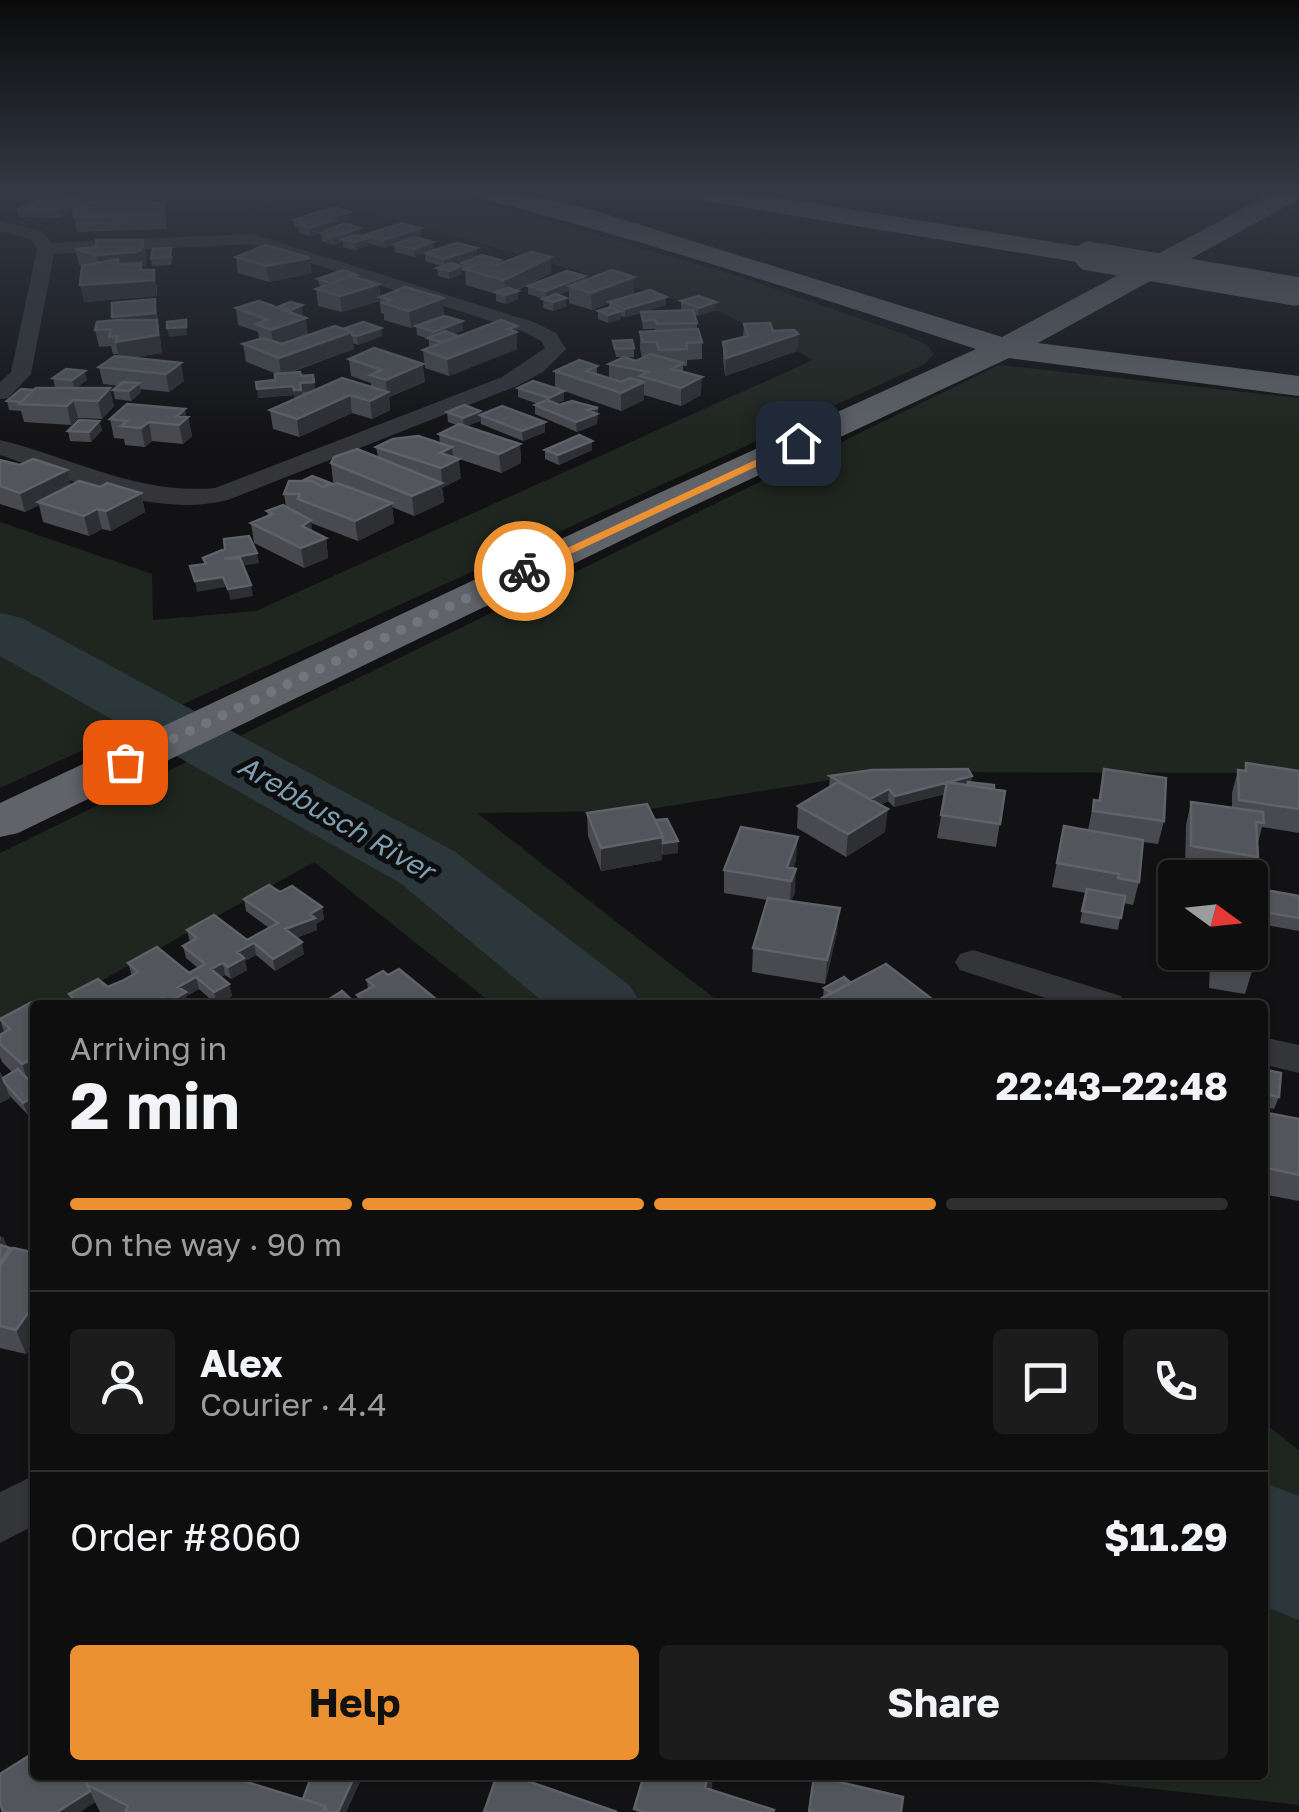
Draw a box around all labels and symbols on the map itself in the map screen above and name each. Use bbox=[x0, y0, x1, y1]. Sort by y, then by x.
pin bbox=[756, 401, 841, 486]
courier bbox=[474, 521, 574, 621]
pin bbox=[83, 720, 168, 805]
water label: Arebbusch River bbox=[233, 748, 443, 889]
north arrow bbox=[1158, 860, 1268, 970]

